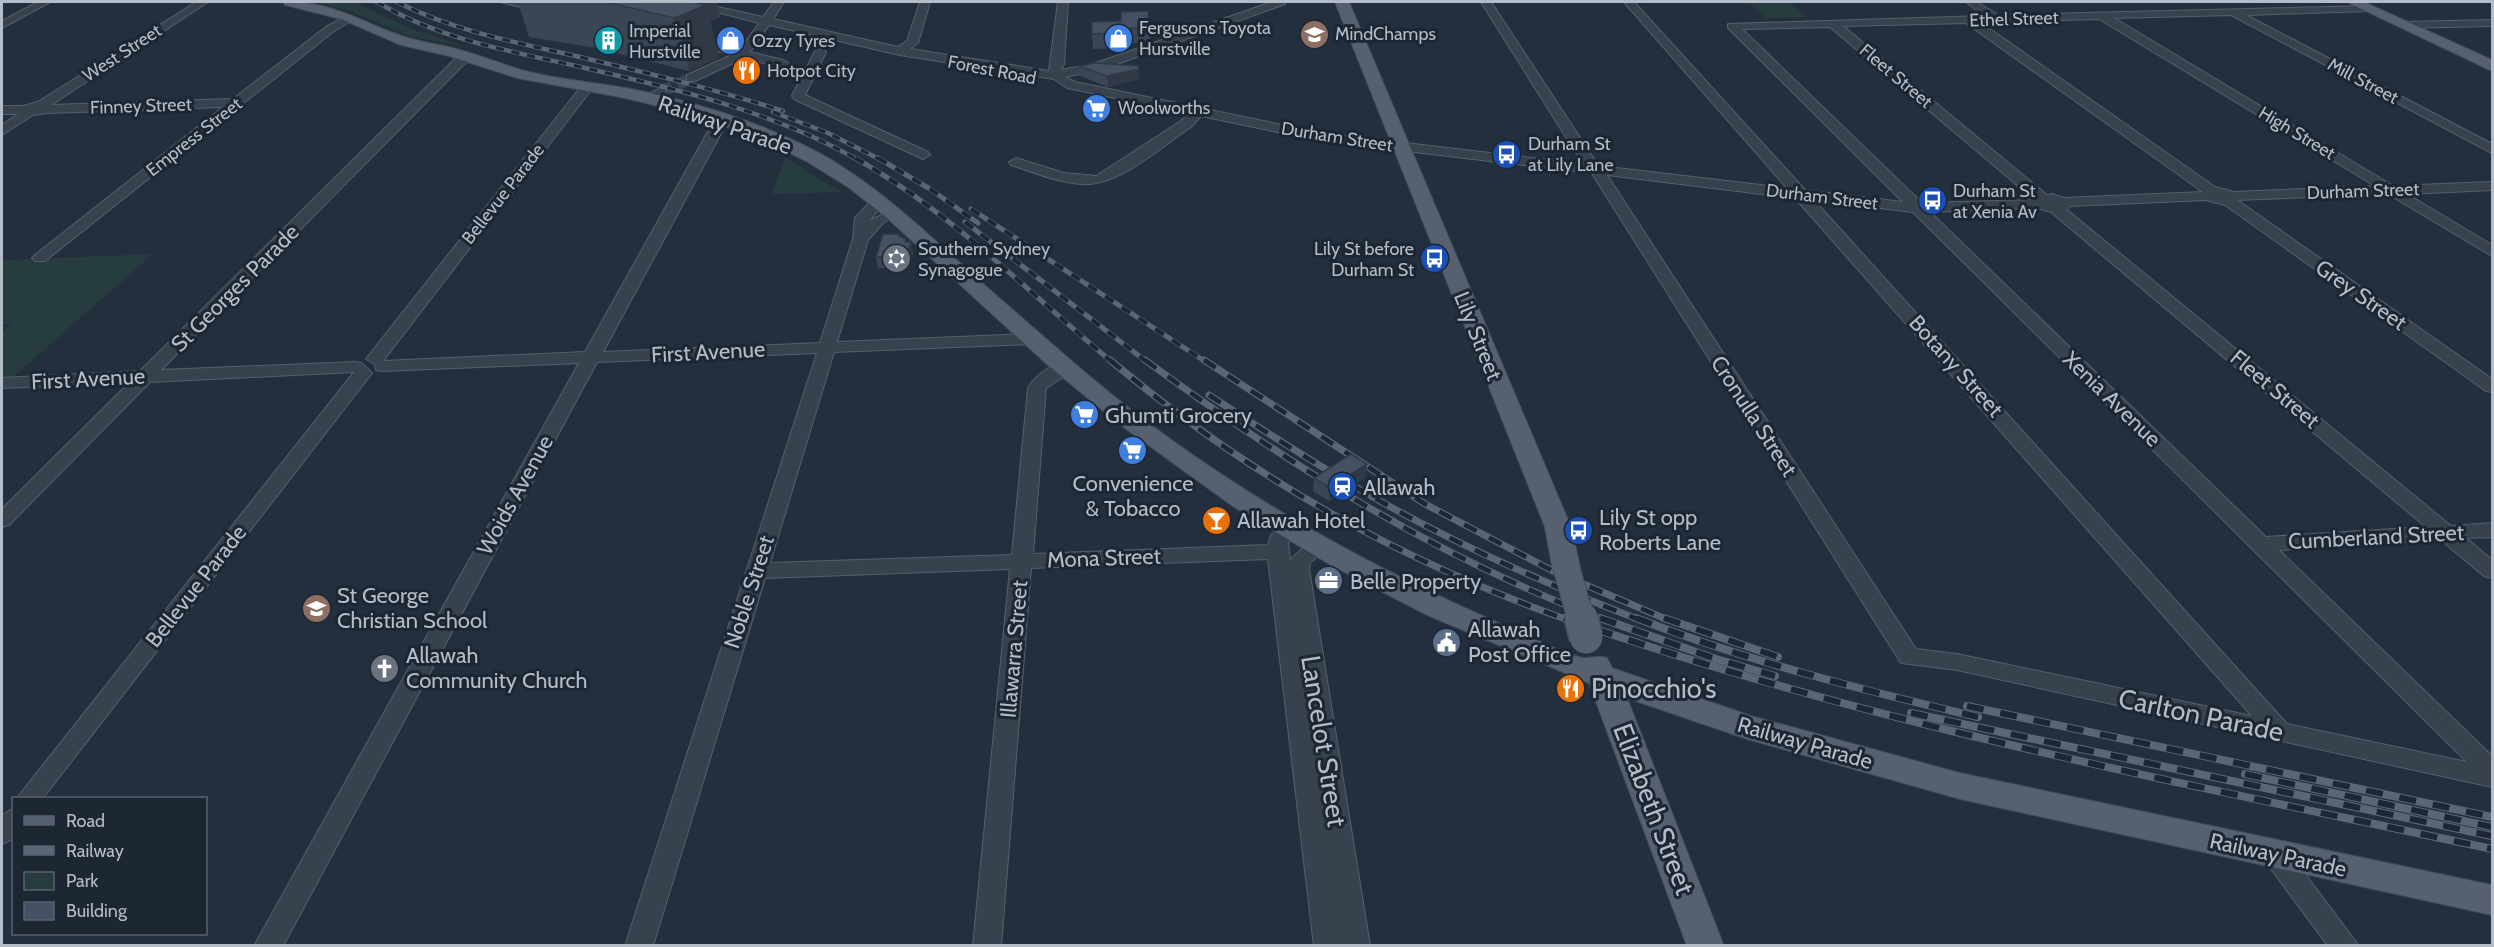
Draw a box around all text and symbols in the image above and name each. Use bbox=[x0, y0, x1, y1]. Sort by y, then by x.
street label: Ethel Street bbox=[1969, 6, 2059, 32]
place label: Fergusons Toyota Hurstville bbox=[1139, 17, 1271, 60]
school or university icon: MindChamps bbox=[1298, 18, 1330, 50]
street label: West Street bbox=[79, 19, 165, 87]
place label: Imperial Hurstville bbox=[629, 20, 700, 63]
shop icon: Fergusons Toyota Hurstville bbox=[1102, 22, 1134, 54]
place label: MindChamps bbox=[1335, 23, 1436, 45]
building icon: Imperial Hurstville bbox=[592, 25, 624, 57]
shop icon: Ozzy Tyres bbox=[715, 25, 747, 57]
place label: Ozzy Tyres bbox=[752, 30, 835, 52]
street label: Fleet Street bbox=[1855, 39, 1937, 113]
street label: Forest Road bbox=[946, 51, 1038, 89]
street label: Mill Street bbox=[2324, 53, 2402, 109]
restaurant icon: Hotpot City bbox=[730, 55, 762, 87]
place label: Hotpot City bbox=[767, 60, 856, 82]
street label: Railway Parade bbox=[655, 90, 795, 160]
supermarket icon: Woolworths bbox=[1081, 92, 1113, 124]
street label: Finney Street bbox=[90, 93, 192, 119]
street label: Empress Street bbox=[142, 93, 246, 181]
place label: Woolworths bbox=[1118, 97, 1210, 119]
street label: High Street bbox=[2255, 102, 2339, 164]
street label: Durham Street bbox=[1280, 117, 1394, 157]
place label: Durham St at Lily Lane bbox=[1528, 133, 1614, 176]
bus stop icon: Durham St at Lily Lane bbox=[1491, 138, 1523, 170]
street label: Bellevue Parade bbox=[457, 139, 549, 249]
street label: Durham Street bbox=[2306, 178, 2420, 204]
street label: Durham Street bbox=[1765, 179, 1879, 215]
place label: Durham St at Xenia Av bbox=[1953, 180, 2037, 223]
bus stop icon: Durham St at Xenia Av bbox=[1916, 185, 1948, 217]
street label: St Georges Parade bbox=[165, 218, 305, 358]
place label: Southern Sydney Synagogue bbox=[918, 238, 1050, 281]
place label: Lily St before Durham St bbox=[1314, 238, 1414, 281]
synagogue icon: Southern Sydney Synagogue bbox=[881, 243, 913, 275]
bus stop icon: Lily St before Durham St bbox=[1419, 243, 1451, 275]
street label: Grey Street bbox=[2310, 254, 2412, 337]
street label: Lily Street bbox=[1448, 288, 1508, 385]
street label: Botany Street bbox=[1903, 310, 2009, 423]
street label: First Avenue bbox=[650, 336, 766, 368]
street label: Fleet Street bbox=[2225, 344, 2325, 434]
street label: Xenia Avenue bbox=[2057, 346, 2167, 452]
street label: Cronulla Street bbox=[1705, 351, 1803, 482]
street label: First Avenue bbox=[30, 363, 146, 395]
supermarket icon: Ghumti Grocery bbox=[1068, 399, 1100, 431]
place label: Ghumti Grocery bbox=[1105, 402, 1252, 429]
street label: Woids Avenue bbox=[471, 430, 559, 560]
supermarket icon: Convenience & Tobacco bbox=[1117, 435, 1149, 467]
place label: Convenience & Tobacco bbox=[1073, 470, 1193, 522]
station icon: Allawah bbox=[1326, 471, 1358, 503]
place label: Allawah bbox=[1363, 474, 1435, 501]
bar icon: Allawah Hotel bbox=[1200, 504, 1232, 536]
place label: Lily St opp Roberts Lane bbox=[1599, 504, 1721, 556]
place label: Allawah Hotel bbox=[1237, 507, 1366, 534]
bus stop icon: Lily St opp Roberts Lane bbox=[1562, 514, 1594, 546]
street label: Bellevue Parade bbox=[140, 519, 252, 653]
street label: Cumberland Street bbox=[2287, 519, 2465, 555]
street label: Noble Street bbox=[718, 531, 780, 652]
street label: Mona Street bbox=[1047, 542, 1162, 573]
office icon: Belle Property bbox=[1313, 565, 1345, 597]
place label: Belle Property bbox=[1350, 568, 1481, 595]
street label: Illawarra Street bbox=[995, 578, 1034, 719]
place label: St George Christian School bbox=[337, 582, 488, 634]
school or university icon: St George Christian School bbox=[300, 592, 332, 624]
place label: Allawah Post Office bbox=[1468, 616, 1571, 668]
public building icon: Allawah Post Office bbox=[1431, 626, 1463, 658]
place label: Allawah Community Church bbox=[406, 642, 587, 694]
church icon: Allawah Community Church bbox=[369, 652, 401, 684]
street label: Lancelot Street bbox=[1294, 653, 1354, 829]
restaurant icon: Pinocchio's bbox=[1554, 672, 1586, 704]
place label: Pinocchio's bbox=[1591, 672, 1716, 705]
street label: Carlton Parade bbox=[2116, 681, 2287, 749]
street label: Railway Parade bbox=[1734, 711, 1876, 775]
street label: Elizabeth Street bbox=[1606, 719, 1702, 899]
legend bbox=[12, 797, 207, 935]
text: Road bbox=[66, 810, 105, 832]
street label: Railway Parade bbox=[2207, 827, 2349, 883]
text: Railway bbox=[66, 840, 124, 862]
text: Park bbox=[66, 870, 99, 892]
text: Building bbox=[66, 900, 128, 922]

